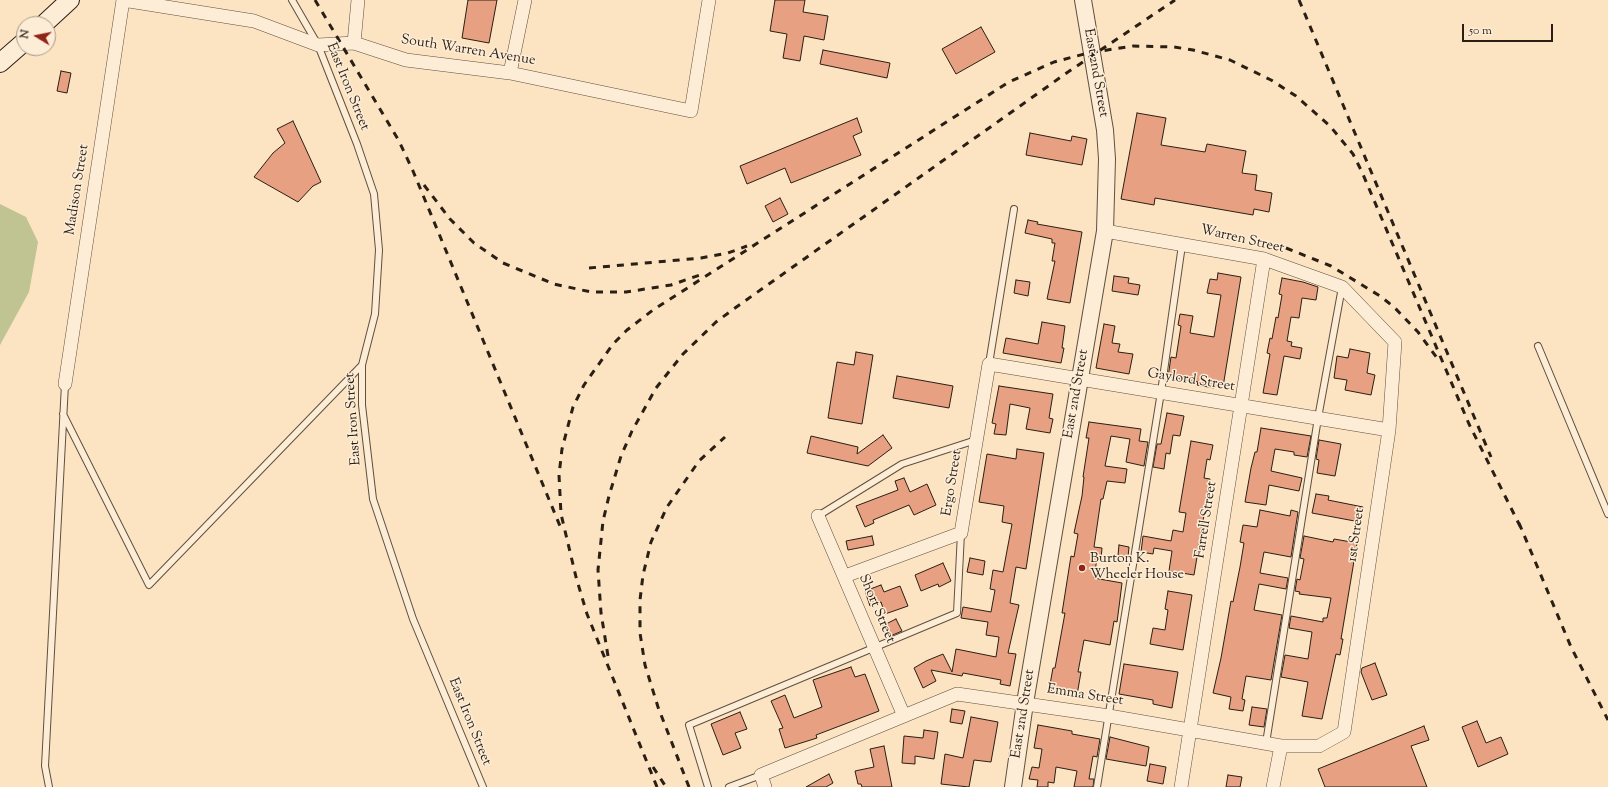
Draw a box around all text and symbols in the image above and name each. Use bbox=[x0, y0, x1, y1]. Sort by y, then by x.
north arrow bbox=[16, 16, 56, 56]
scale bar bbox=[1464, 16, 1555, 42]
text: 50 m bbox=[1469, 22, 1492, 40]
street label: East 2nd Street bbox=[1079, 27, 1111, 119]
text: N bbox=[17, 28, 34, 40]
street label: South Warren Avenue bbox=[399, 32, 537, 70]
street label: East Iron Street bbox=[322, 41, 372, 133]
street label: Madison Street bbox=[63, 143, 93, 237]
street label: Warren Street bbox=[1198, 222, 1286, 258]
street label: East 2nd Street bbox=[1061, 348, 1093, 440]
street label: Gaylord Street bbox=[1146, 366, 1236, 396]
street label: East Iron Street bbox=[342, 372, 366, 466]
street label: Ergo Street bbox=[939, 448, 967, 518]
street label: Farrell Street bbox=[1193, 480, 1221, 560]
street label: 1st Street bbox=[1345, 507, 1369, 563]
place label: Burton K. Wheeler House bbox=[1090, 552, 1184, 584]
marker: Burton K. Wheeler House bbox=[1077, 563, 1087, 573]
street label: Short Street bbox=[854, 572, 898, 646]
street label: East 2nd Street bbox=[1009, 668, 1039, 760]
street label: East Iron Street bbox=[444, 676, 494, 768]
street label: Emma Street bbox=[1046, 682, 1124, 710]

